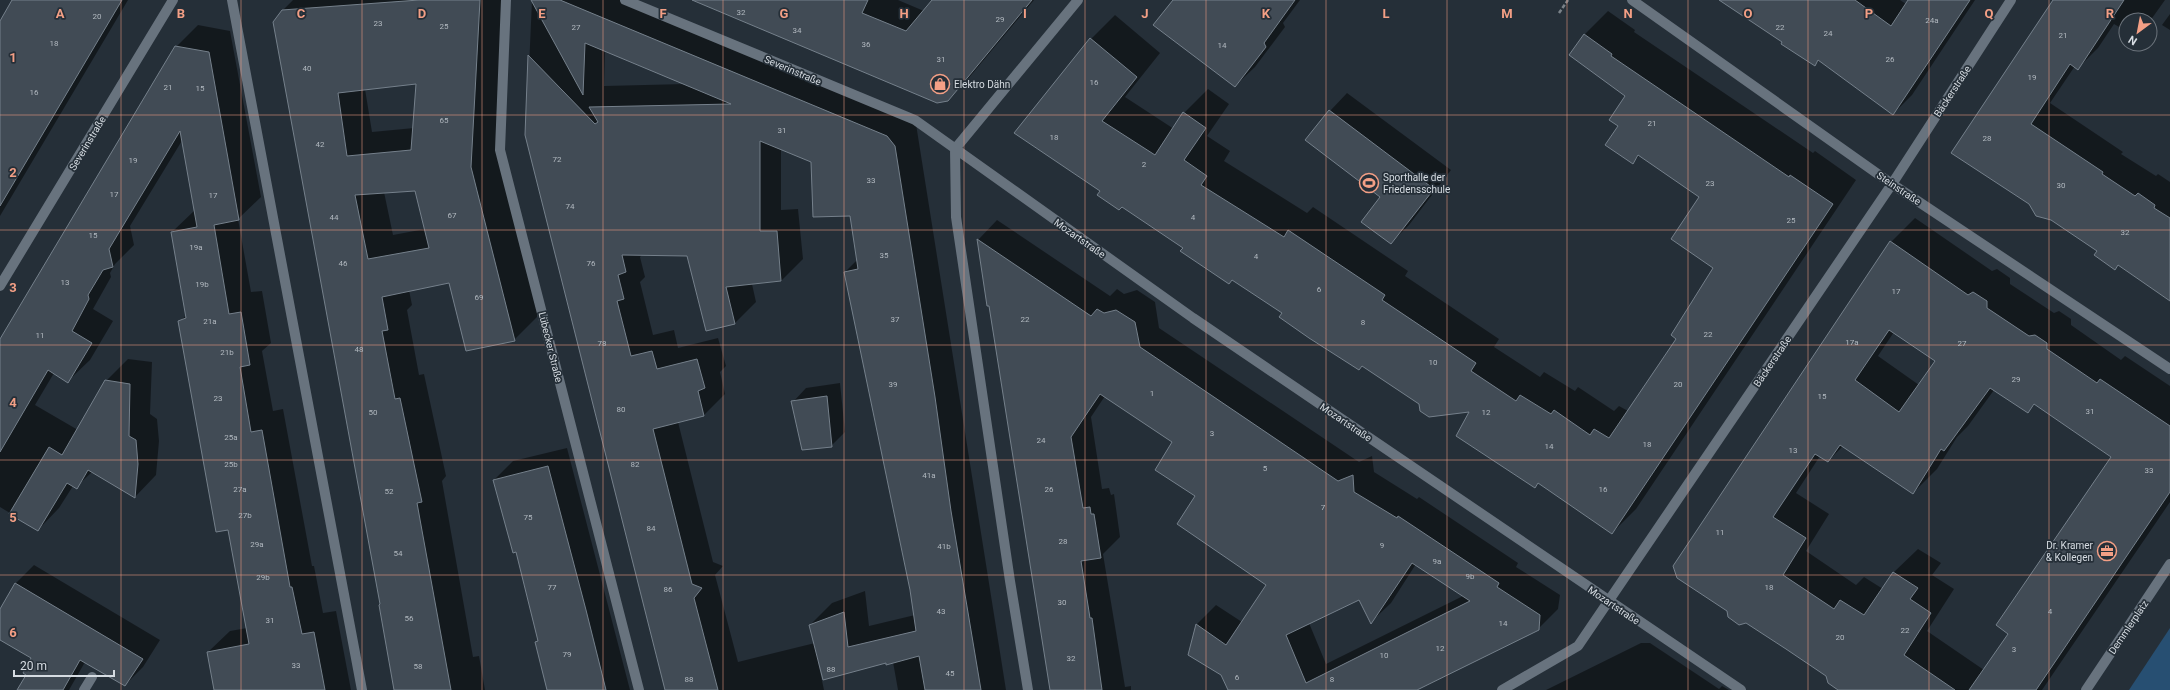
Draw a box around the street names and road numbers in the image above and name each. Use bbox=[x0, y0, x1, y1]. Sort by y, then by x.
street label: Severinstraße bbox=[763, 53, 823, 87]
street label: Bäckerstraße bbox=[1932, 64, 1973, 119]
street label: Severinstraße bbox=[67, 114, 108, 172]
street label: Steinstraße bbox=[1875, 170, 1923, 207]
street label: Mozartstraße bbox=[1052, 217, 1107, 260]
street label: Lübecker Straße bbox=[536, 311, 565, 383]
street label: Bäckerstraße bbox=[1751, 334, 1793, 389]
street label: Mozartstraße bbox=[1318, 401, 1374, 444]
street label: Mozartstraße bbox=[1586, 584, 1642, 627]
street label: Demmlerplatz bbox=[2106, 598, 2150, 656]

